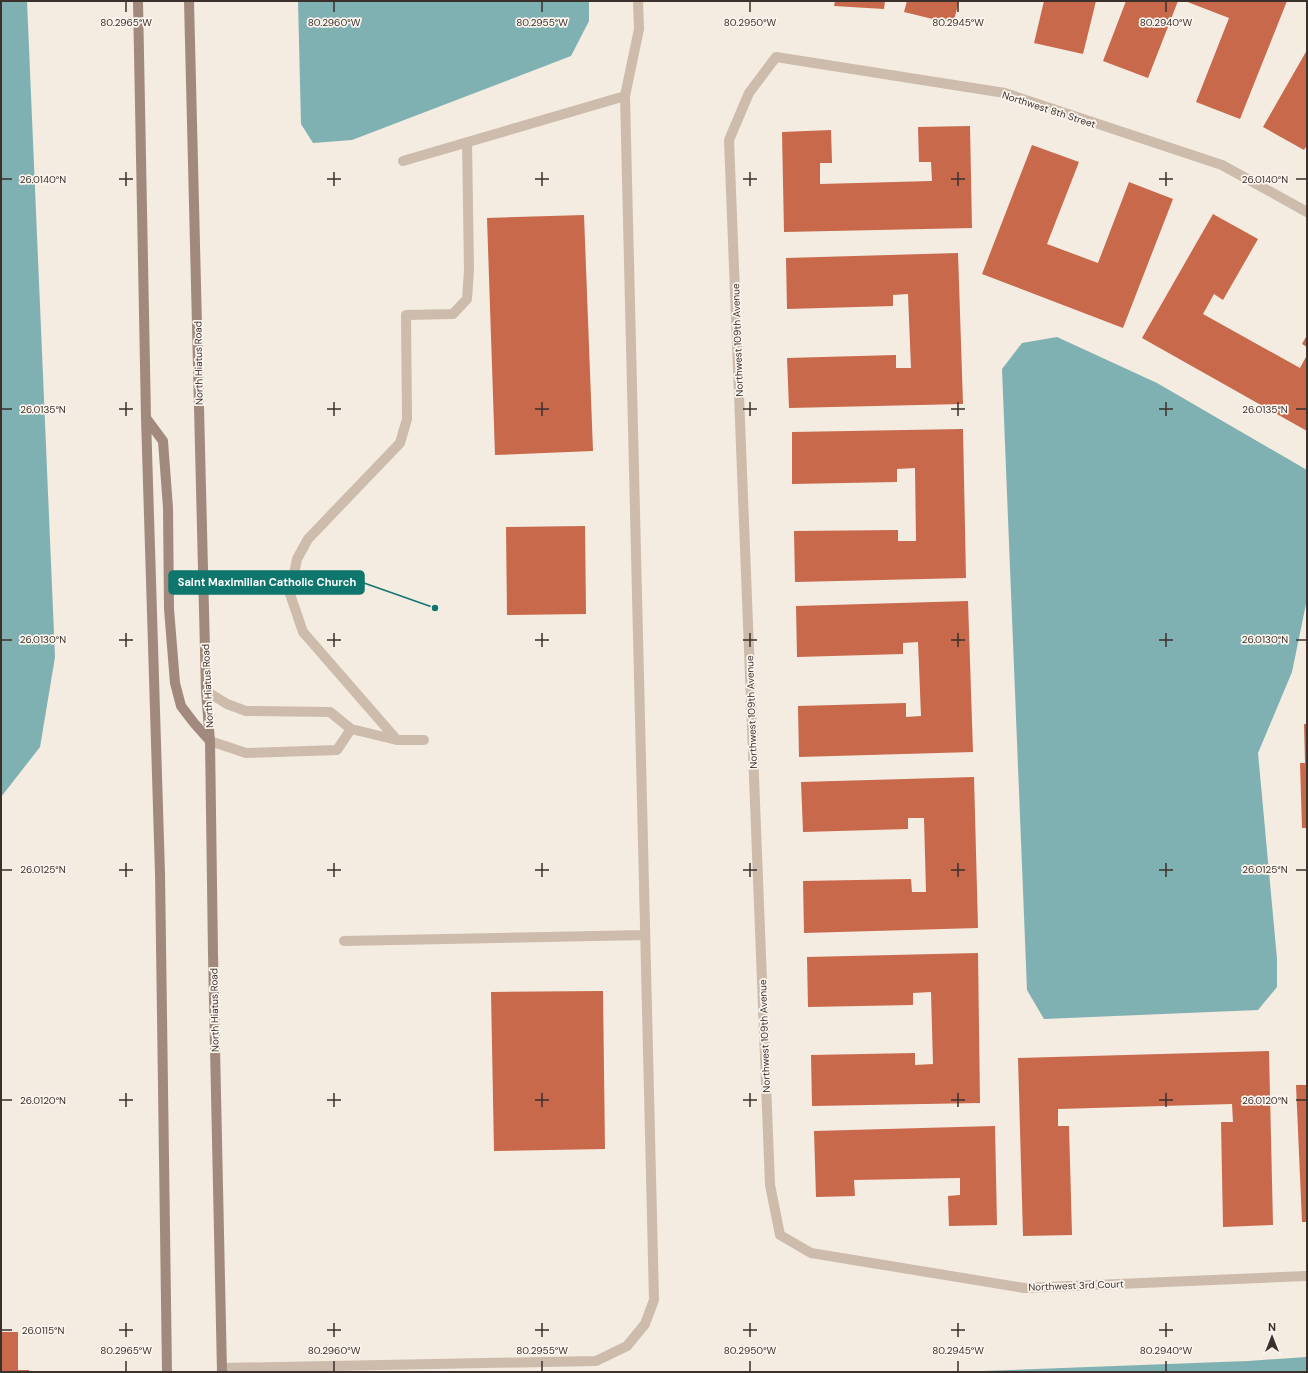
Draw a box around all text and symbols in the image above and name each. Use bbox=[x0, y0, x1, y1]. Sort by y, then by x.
text: 80.2965°W bbox=[100, 16, 152, 29]
text: 80.2960°W bbox=[308, 16, 361, 29]
text: 80.2955°W bbox=[516, 16, 568, 29]
text: 80.2950°W bbox=[724, 16, 777, 29]
text: 80.2945°W bbox=[932, 16, 984, 29]
text: 80.2940°W bbox=[1140, 16, 1193, 29]
street label: Northwest 8th Street bbox=[1000, 88, 1097, 131]
text: 26.0140°N bbox=[20, 173, 66, 186]
text: 26.0140°N bbox=[1242, 173, 1288, 186]
street label: Northwest 109th Avenue bbox=[729, 283, 746, 397]
street label: North Hiatus Road bbox=[191, 321, 206, 405]
text: 26.0135°N bbox=[20, 403, 66, 416]
text: 26.0135°N bbox=[1242, 403, 1288, 416]
callout: Saint Maximilian Catholic Church bbox=[169, 571, 364, 594]
text: Saint Maximilian Catholic Church bbox=[178, 575, 356, 589]
text: 26.0130°N bbox=[20, 633, 66, 646]
text: 26.0130°N bbox=[1242, 633, 1288, 646]
street label: North Hiatus Road bbox=[199, 644, 216, 728]
street label: Northwest 109th Avenue bbox=[743, 655, 760, 769]
text: 26.0125°N bbox=[20, 863, 66, 876]
text: 26.0125°N bbox=[1242, 863, 1288, 876]
street label: North Hiatus Road bbox=[207, 968, 222, 1052]
street label: Northwest 109th Avenue bbox=[756, 979, 773, 1093]
text: 26.0120°N bbox=[20, 1094, 66, 1107]
text: 26.0120°N bbox=[1242, 1094, 1288, 1107]
street label: Northwest 3rd Court bbox=[1028, 1277, 1124, 1294]
north arrow bbox=[1252, 1317, 1292, 1357]
text: N bbox=[1268, 1320, 1276, 1334]
text: 26.0115°N bbox=[22, 1324, 64, 1337]
text: 80.2965°W bbox=[100, 1344, 152, 1357]
text: 80.2960°W bbox=[308, 1344, 361, 1357]
text: 80.2955°W bbox=[516, 1344, 568, 1357]
text: 80.2950°W bbox=[724, 1344, 777, 1357]
text: 80.2945°W bbox=[932, 1344, 984, 1357]
text: 80.2940°W bbox=[1140, 1344, 1193, 1357]

